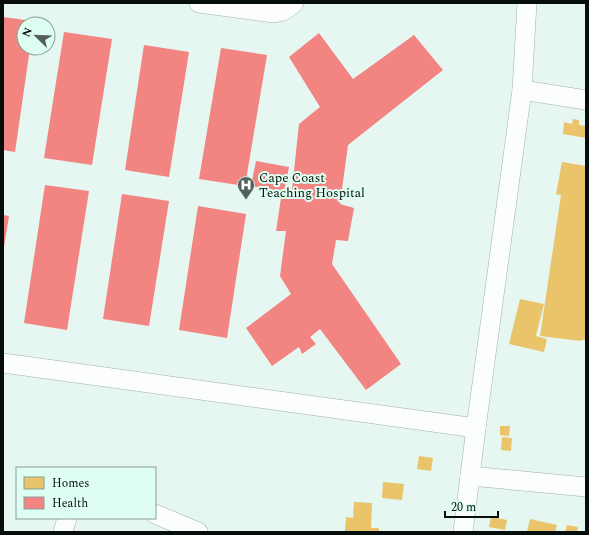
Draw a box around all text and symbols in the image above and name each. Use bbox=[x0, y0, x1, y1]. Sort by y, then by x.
north arrow bbox=[16, 16, 56, 56]
text: N bbox=[18, 25, 37, 40]
place label: Cape Coast Teaching Hospital bbox=[259, 168, 365, 203]
hospital icon: Cape Coast Teaching Hospital bbox=[236, 175, 256, 200]
legend bbox=[16, 467, 156, 519]
text: Homes bbox=[52, 474, 90, 493]
scale bar bbox=[445, 493, 498, 519]
text: Health bbox=[52, 494, 88, 513]
text: 20 m bbox=[451, 498, 476, 517]

